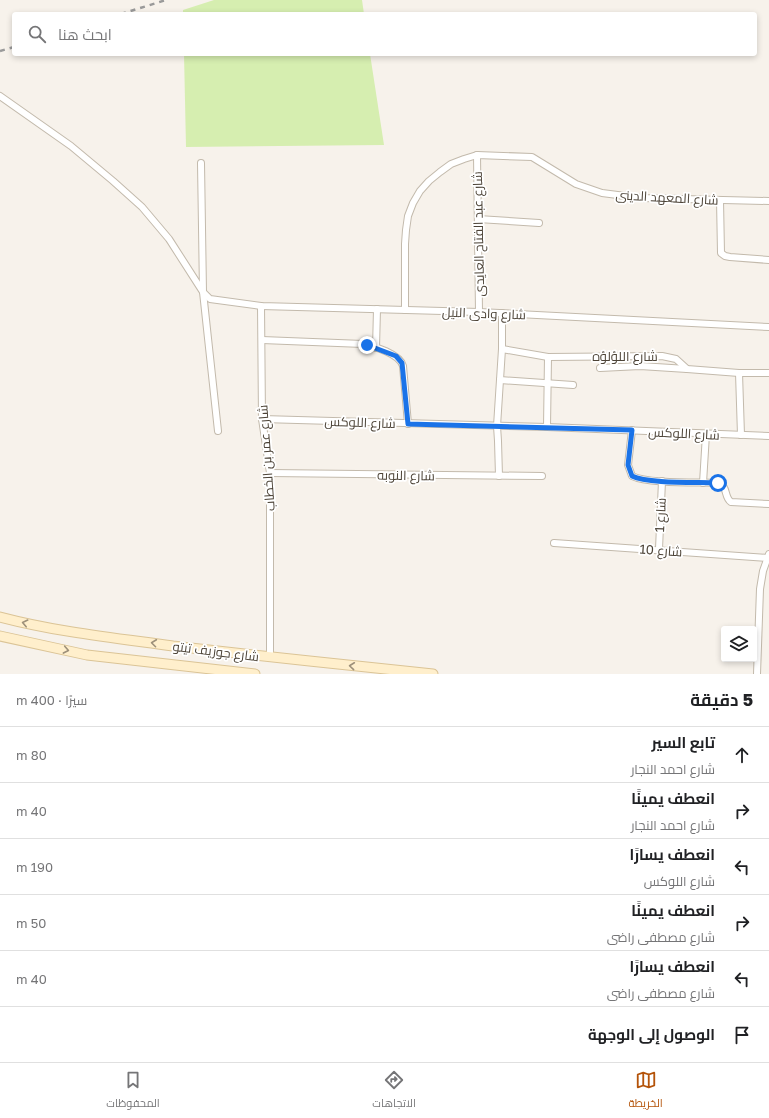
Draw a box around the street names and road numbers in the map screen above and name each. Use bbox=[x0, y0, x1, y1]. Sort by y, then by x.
street label: شارع عبد الفتاح العايدى bbox=[469, 171, 488, 297]
street label: شارع المعهد الدينى bbox=[615, 186, 719, 209]
street label: شارع وادى النيل bbox=[442, 304, 526, 323]
street label: شارع اللؤلؤه bbox=[592, 348, 658, 365]
street label: شارع عمر بن الخطاب bbox=[254, 404, 279, 512]
street label: شارع اللوكس bbox=[324, 413, 396, 432]
street label: شارع اللوكس bbox=[648, 423, 720, 444]
street label: شارع النوبه bbox=[377, 466, 435, 485]
street label: شارع 1 bbox=[651, 497, 670, 533]
street label: شارع 10 bbox=[639, 541, 683, 560]
street label: شارع جوزيف تيتو bbox=[172, 638, 260, 665]

